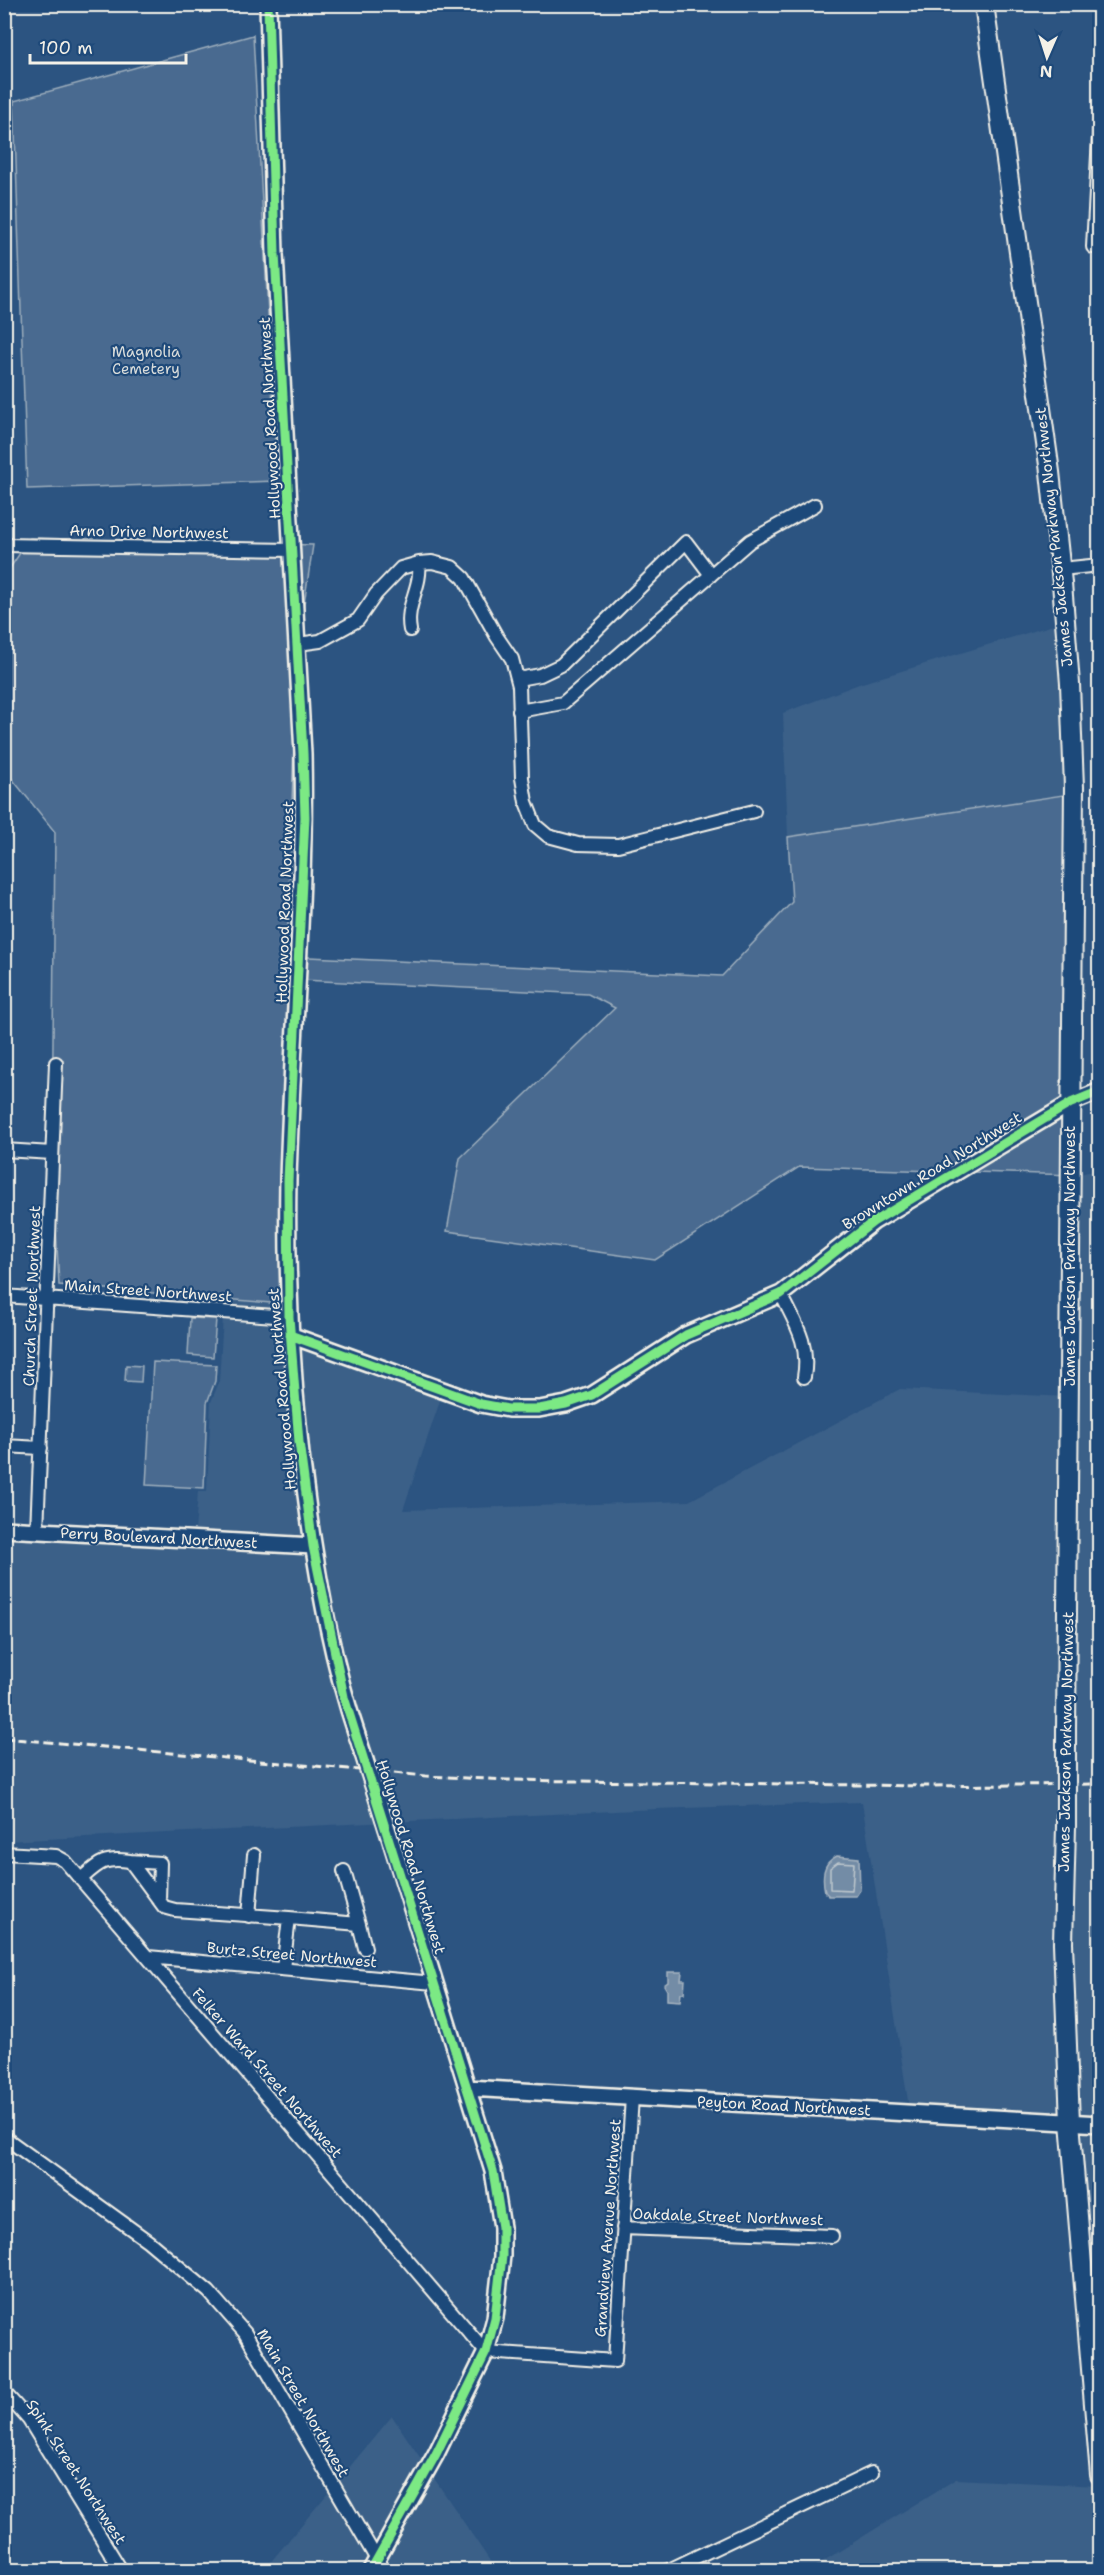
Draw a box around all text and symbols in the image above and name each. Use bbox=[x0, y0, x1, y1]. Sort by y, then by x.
scale bar bbox=[30, 27, 186, 65]
north arrow bbox=[1017, 27, 1077, 87]
text: 100 m bbox=[39, 36, 93, 60]
text: N bbox=[1039, 61, 1053, 82]
street label: Hollywood Road Northwest bbox=[255, 316, 285, 520]
park label: Magnolia Cemetery bbox=[112, 342, 181, 379]
street label: James Jackson Parkway Northwest bbox=[1030, 406, 1078, 668]
street label: Arno Drive Northwest bbox=[69, 521, 229, 543]
street label: Hollywood Road Northwest bbox=[271, 800, 299, 1004]
street label: Browntown Road Northwest bbox=[838, 1107, 1026, 1235]
street label: James Jackson Parkway Northwest bbox=[1060, 1126, 1080, 1386]
street label: Church Street Northwest bbox=[19, 1205, 45, 1387]
street label: Main Street Northwest bbox=[63, 1275, 233, 1307]
street label: Hollywood Road Northwest bbox=[263, 1287, 301, 1491]
street label: Perry Boulevard Northwest bbox=[60, 1523, 258, 1553]
street label: James Jackson Parkway Northwest bbox=[1054, 1611, 1078, 1873]
street label: Hollywood Road Northwest bbox=[372, 1757, 450, 1957]
street label: Burtz Street Northwest bbox=[206, 1938, 378, 1972]
street label: Felker Ward Street Northwest bbox=[187, 1984, 347, 2162]
street label: Peyton Road Northwest bbox=[697, 2091, 871, 2121]
street label: Grandview Avenue Northwest bbox=[590, 2118, 626, 2338]
street label: Oakdale Street Northwest bbox=[632, 2204, 824, 2230]
street label: Main Street Northwest bbox=[252, 2325, 354, 2481]
street label: Spink Street Northwest bbox=[21, 2395, 131, 2549]

